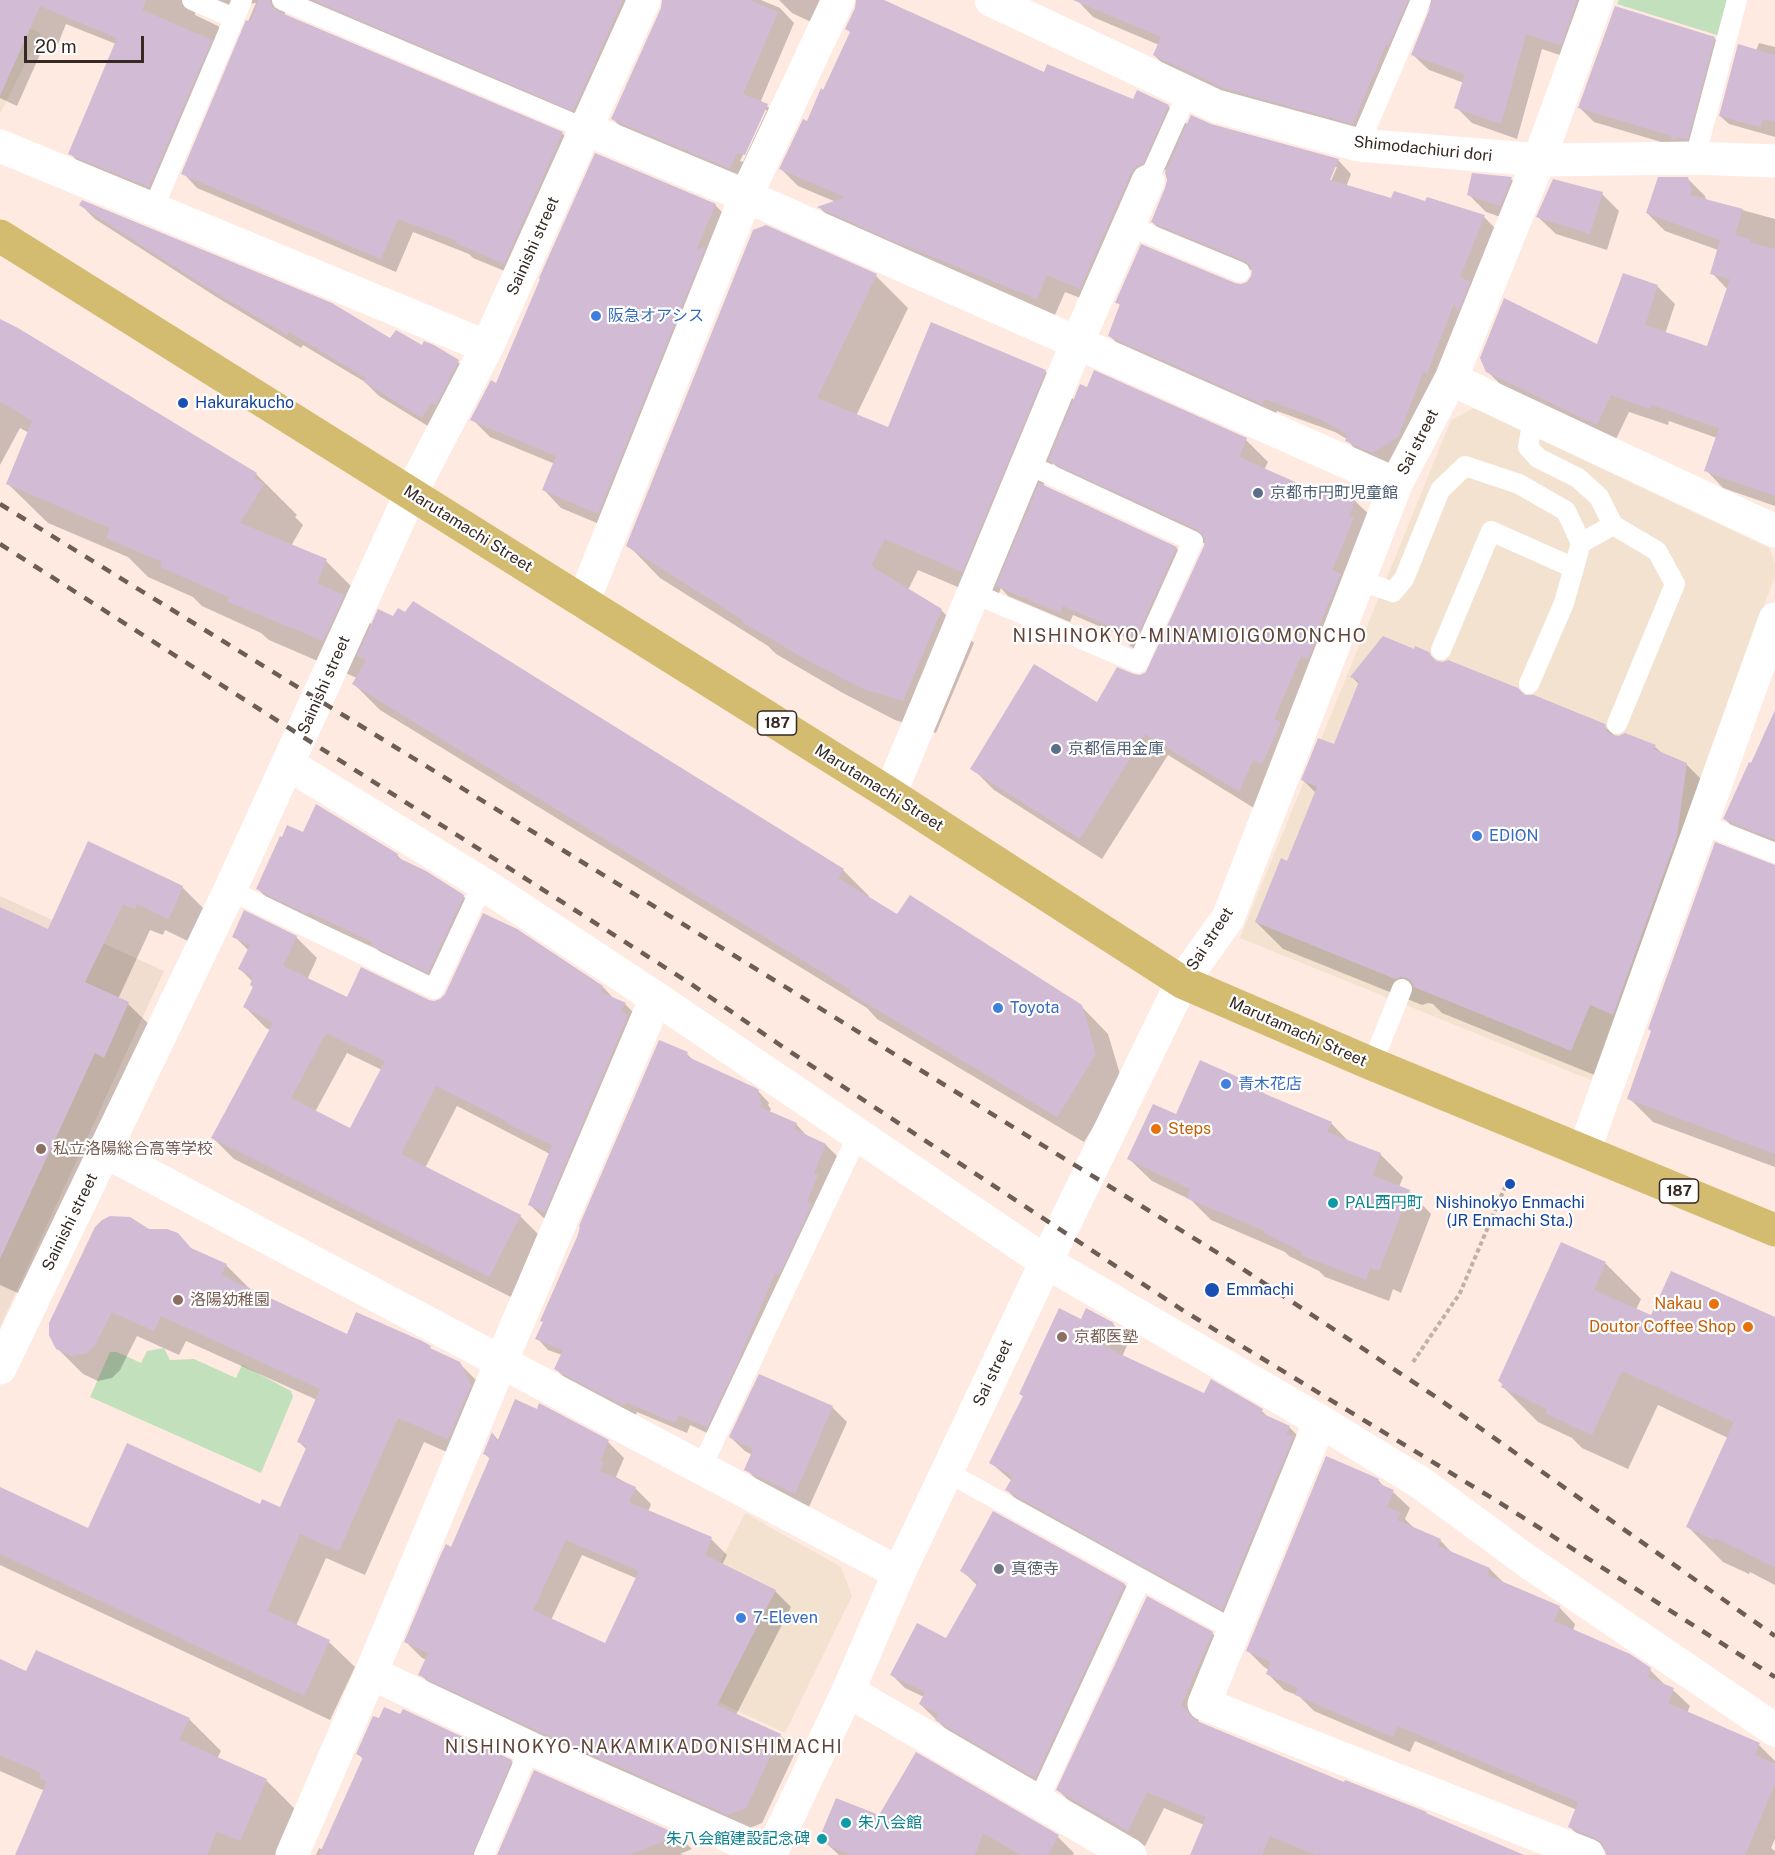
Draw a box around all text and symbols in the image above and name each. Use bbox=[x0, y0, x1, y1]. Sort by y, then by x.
scale bar bbox=[27, 24, 147, 62]
text: 20 m bbox=[35, 36, 77, 57]
street label: Shimodachiuri dori bbox=[1353, 132, 1493, 166]
street label: Sainishi street bbox=[503, 194, 563, 298]
place label: 阪急オアシス bbox=[608, 306, 704, 326]
marker: 阪急オアシス bbox=[589, 309, 603, 323]
place label: Hakurakucho bbox=[195, 393, 294, 413]
marker: Hakurakucho bbox=[176, 396, 190, 410]
street label: Sai street bbox=[1393, 406, 1443, 478]
street label: Marutamachi Street bbox=[400, 481, 536, 577]
place label: 京都市円町児童館 bbox=[1270, 483, 1398, 503]
marker: 京都市円町児童館 bbox=[1251, 486, 1265, 500]
district label: NISHINOKYO-MINAMIOIGOMONCHO bbox=[1013, 625, 1367, 647]
street label: Sainishi street bbox=[294, 633, 354, 737]
road number: 187 bbox=[758, 711, 796, 735]
place label: 京都信用金庫 bbox=[1068, 739, 1164, 759]
street label: Marutamachi Street bbox=[811, 740, 947, 836]
marker: 京都信用金庫 bbox=[1049, 742, 1063, 756]
place label: EDION bbox=[1489, 826, 1538, 846]
marker: EDION bbox=[1470, 829, 1484, 843]
street label: Sai street bbox=[1182, 904, 1238, 974]
street label: Marutamachi Street bbox=[1226, 993, 1370, 1071]
place label: Toyota bbox=[1010, 998, 1059, 1018]
marker: Toyota bbox=[991, 1001, 1005, 1015]
place label: 青木花店 bbox=[1238, 1074, 1302, 1094]
marker: 青木花店 bbox=[1219, 1077, 1233, 1091]
place label: Steps bbox=[1168, 1119, 1211, 1139]
marker: Steps bbox=[1149, 1122, 1163, 1136]
place label: 私立洛陽総合高等学校 bbox=[53, 1139, 213, 1159]
marker: 私立洛陽総合高等学校 bbox=[34, 1142, 48, 1156]
street label: Sainishi street bbox=[38, 1170, 102, 1274]
marker: Nishinokyo Enmachi (JR Enmachi Sta.) bbox=[1503, 1177, 1517, 1191]
road number: 187 bbox=[1660, 1179, 1698, 1203]
place label: PAL西円町 bbox=[1345, 1193, 1423, 1213]
place label: Nishinokyo Enmachi (JR Enmachi Sta.) bbox=[1435, 1193, 1585, 1231]
marker: PAL西円町 bbox=[1326, 1196, 1340, 1210]
place label: Emmachi bbox=[1226, 1280, 1294, 1300]
marker: Emmachi bbox=[1203, 1281, 1221, 1299]
place label: 洛陽幼稚園 bbox=[190, 1290, 270, 1310]
marker: 洛陽幼稚園 bbox=[171, 1293, 185, 1307]
place label: Nakau bbox=[1654, 1294, 1702, 1314]
marker: Nakau bbox=[1707, 1297, 1721, 1311]
place label: Doutor Coffee Shop bbox=[1589, 1317, 1736, 1337]
marker: Doutor Coffee Shop bbox=[1741, 1320, 1755, 1334]
place label: 京都医塾 bbox=[1074, 1327, 1138, 1347]
marker: 京都医塾 bbox=[1055, 1330, 1069, 1344]
street label: Sai street bbox=[969, 1336, 1017, 1410]
place label: 真徳寺 bbox=[1011, 1559, 1059, 1579]
marker: 真徳寺 bbox=[992, 1562, 1006, 1576]
place label: 7-Eleven bbox=[753, 1608, 818, 1628]
marker: 7-Eleven bbox=[734, 1611, 748, 1625]
district label: NISHINOKYO-NAKAMIKADONISHIMACHI bbox=[445, 1736, 843, 1758]
place label: 朱八会館 bbox=[858, 1813, 922, 1833]
marker: 朱八会館 bbox=[839, 1816, 853, 1830]
place label: 朱八会館建設記念碑 bbox=[666, 1829, 810, 1849]
marker: 朱八会館建設記念碑 bbox=[815, 1832, 829, 1846]

